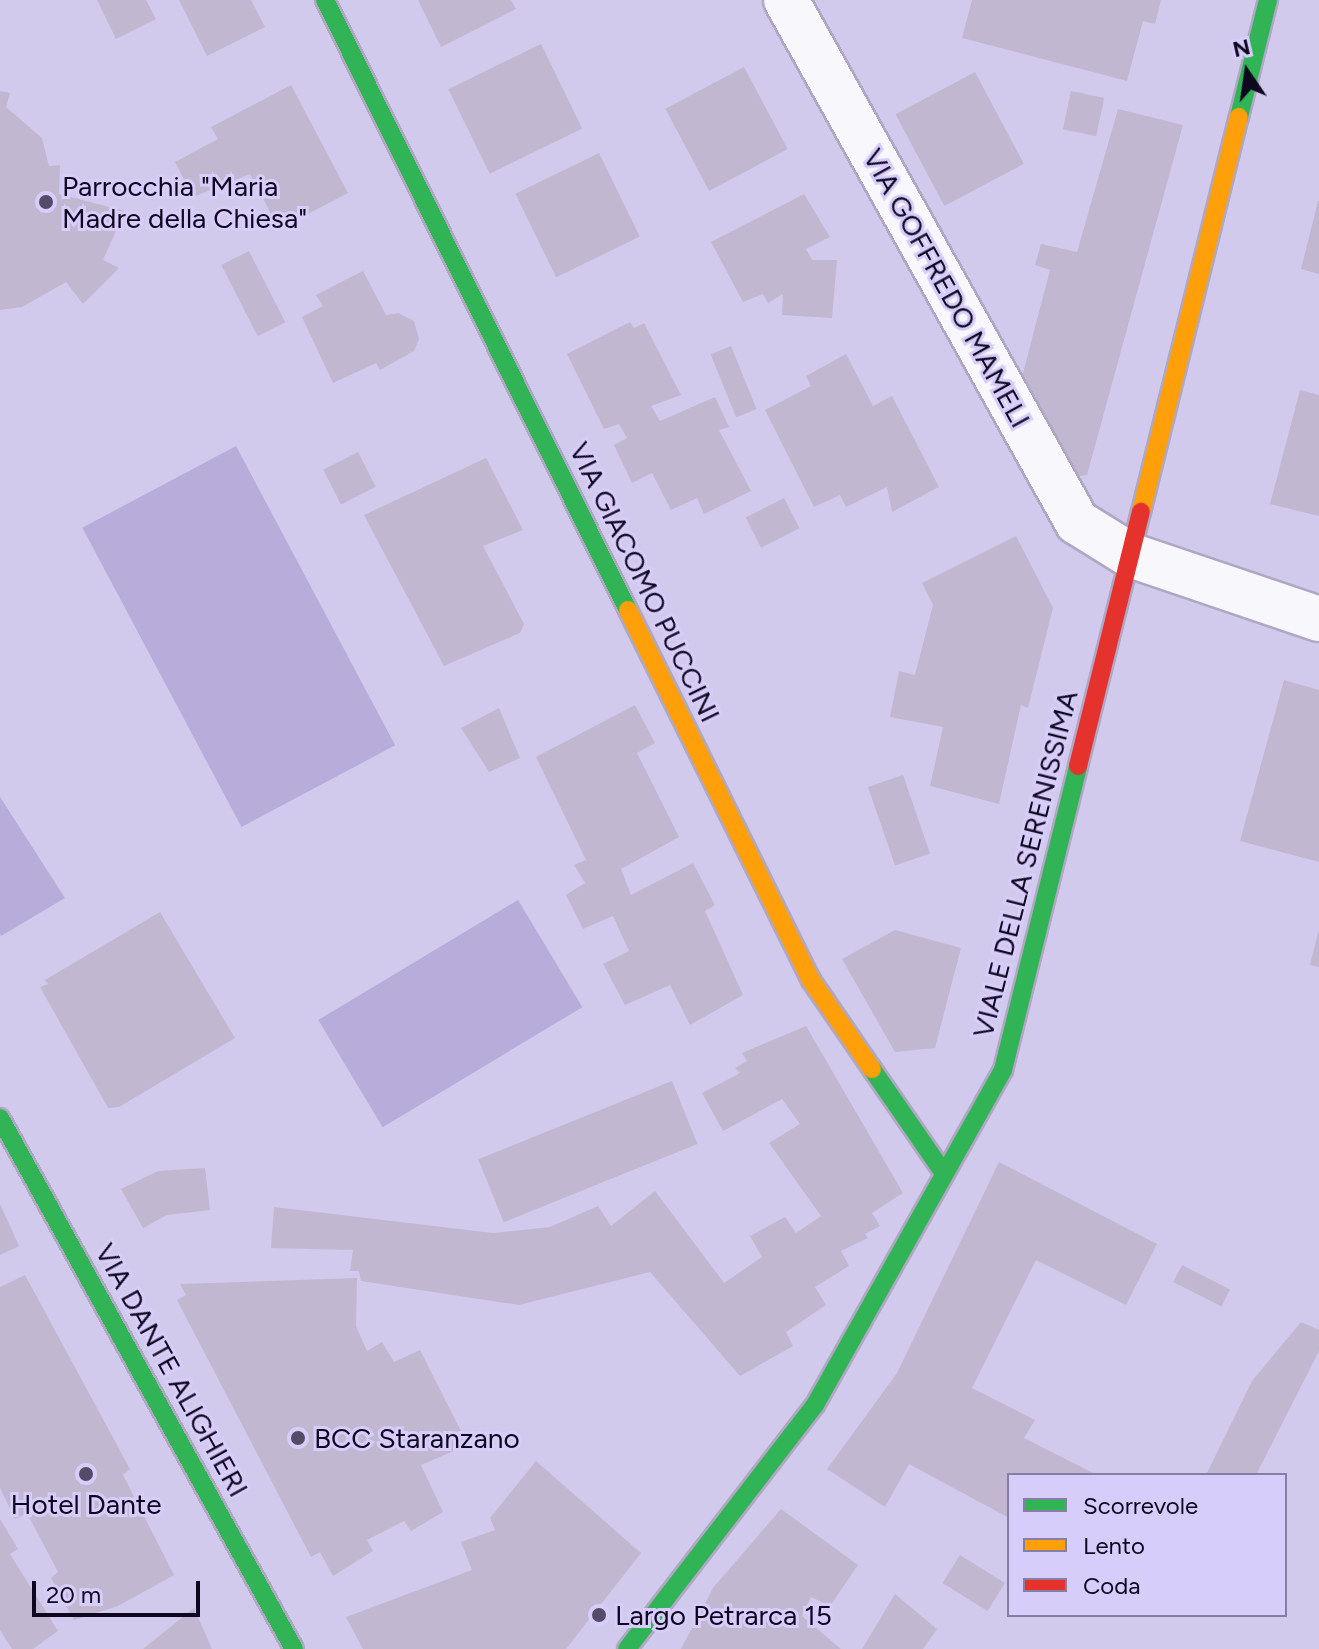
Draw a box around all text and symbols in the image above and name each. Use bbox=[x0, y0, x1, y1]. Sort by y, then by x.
north arrow bbox=[1207, 32, 1287, 112]
text: N bbox=[1230, 33, 1253, 63]
street label: VIA GOFFREDO MAMELI bbox=[856, 143, 1038, 433]
place label: Parrocchia "Maria Madre della Chiesa" bbox=[62, 169, 307, 235]
marker: Parrocchia "Maria Madre della Chiesa" bbox=[37, 193, 55, 211]
street label: VIA GIACOMO PUCCINI bbox=[563, 437, 727, 727]
street label: VIALE DELLA SERENISSIMA bbox=[966, 687, 1084, 1041]
street label: VIA DANTE ALIGHIERI bbox=[88, 1237, 256, 1503]
place label: BCC Staranzano bbox=[314, 1421, 520, 1455]
marker: BCC Staranzano bbox=[289, 1429, 307, 1447]
marker: Hotel Dante bbox=[77, 1465, 95, 1483]
legend bbox=[1007, 1473, 1287, 1617]
place label: Hotel Dante bbox=[10, 1487, 162, 1521]
text: Scorrevole bbox=[1083, 1491, 1198, 1520]
text: Lento bbox=[1083, 1531, 1145, 1560]
scale bar bbox=[36, 1565, 204, 1615]
text: Coda bbox=[1083, 1571, 1141, 1600]
text: 20 m bbox=[46, 1580, 101, 1609]
place label: Largo Petrarca 15 bbox=[615, 1598, 832, 1632]
marker: Largo Petrarca 15 bbox=[590, 1606, 608, 1624]

